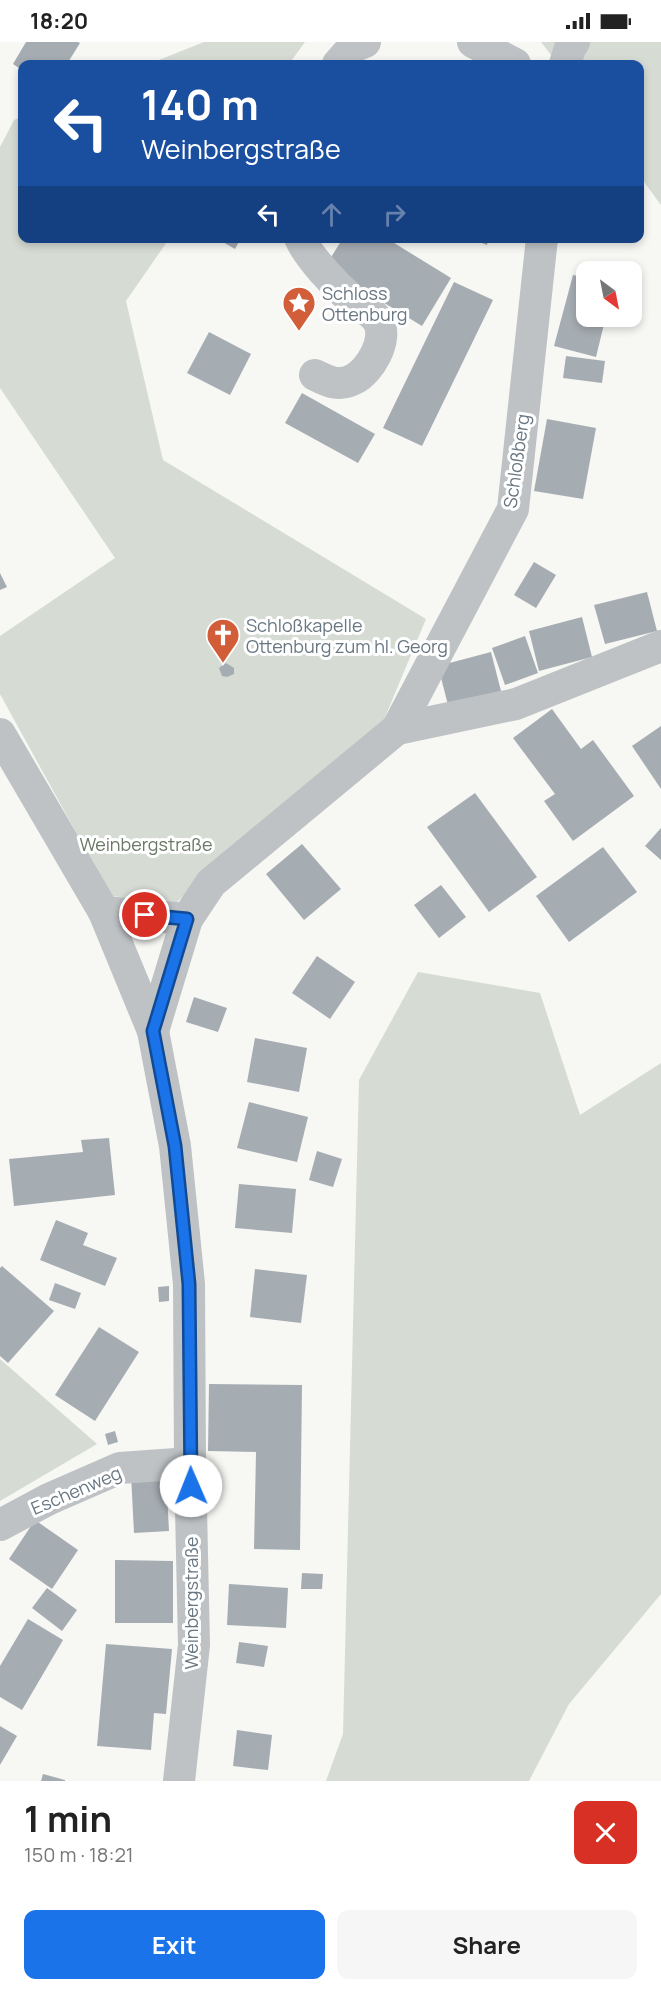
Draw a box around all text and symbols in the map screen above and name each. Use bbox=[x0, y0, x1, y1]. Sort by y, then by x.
text: 18:20 bbox=[30, 6, 88, 36]
text: 140 m bbox=[141, 75, 259, 133]
icon: left bbox=[42, 84, 120, 162]
text: Weinbergstraße bbox=[141, 130, 341, 167]
icon: left bbox=[252, 198, 285, 231]
icon: ahead bbox=[315, 198, 348, 231]
icon: right bbox=[378, 198, 411, 231]
north arrow bbox=[576, 261, 642, 327]
map controls bbox=[576, 261, 642, 327]
place label: Schloss Ottenburg bbox=[322, 281, 407, 326]
place icon: Schloss Ottenburg bbox=[281, 285, 317, 332]
street label: Schloßberg bbox=[498, 412, 534, 510]
place label: Schloßkapelle Ottenburg zum hl. Georg bbox=[246, 613, 448, 658]
church icon: Schloßkapelle Ottenburg zum hl. Georg bbox=[205, 617, 241, 664]
park label: Weinbergstraße bbox=[79, 832, 213, 856]
pin bbox=[119, 889, 170, 940]
icon: arrive bbox=[128, 898, 161, 931]
position arrow bbox=[159, 1454, 223, 1518]
street label: Eschenweg bbox=[27, 1460, 125, 1520]
street label: Weinbergstraße bbox=[179, 1536, 203, 1670]
text: 1 min bbox=[24, 1794, 112, 1843]
button: close bbox=[574, 1801, 637, 1864]
text: 150 m · 18:21 bbox=[24, 1841, 134, 1868]
button: Exit bbox=[24, 1910, 325, 1979]
button: Share bbox=[337, 1910, 637, 1979]

